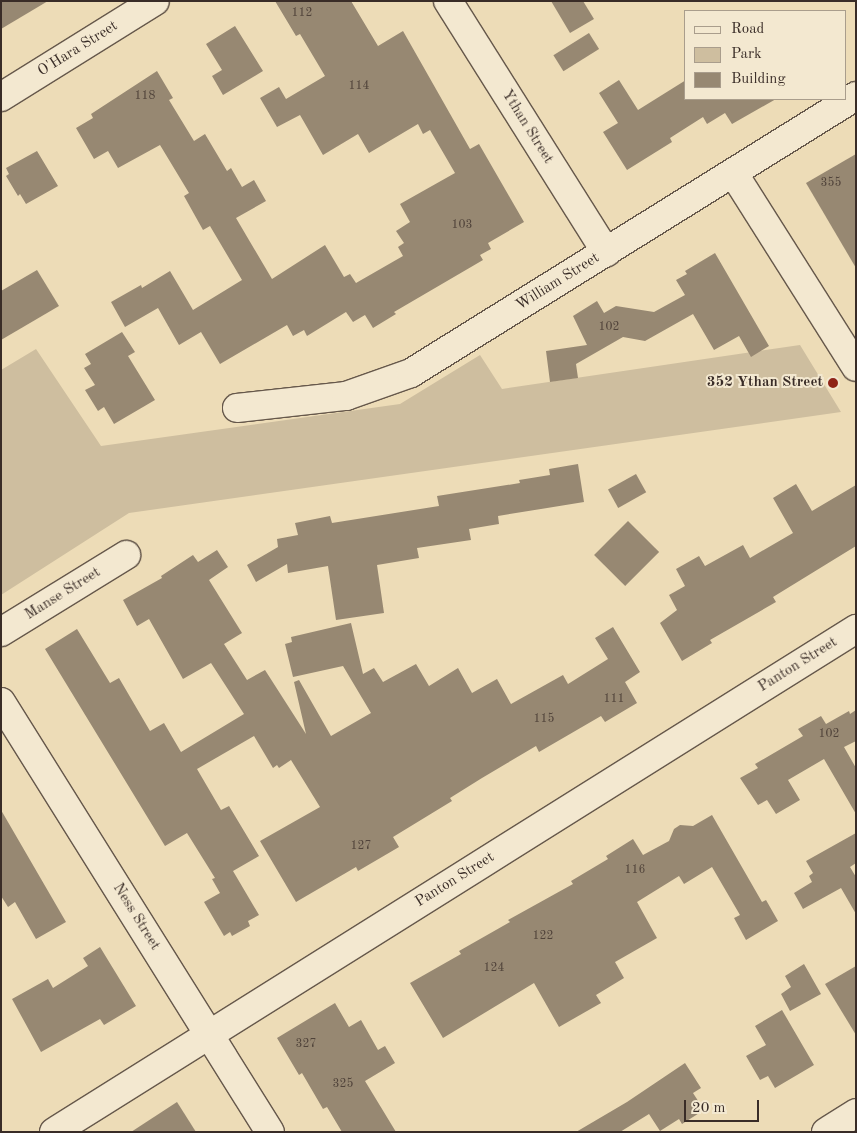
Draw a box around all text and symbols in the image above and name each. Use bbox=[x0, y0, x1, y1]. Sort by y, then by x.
house number: 112 bbox=[292, 7, 312, 21]
legend bbox=[684, 10, 847, 100]
street label: O'Hara Street bbox=[35, 17, 121, 81]
text: Road bbox=[731, 22, 764, 37]
text: Park bbox=[731, 47, 762, 62]
text: Building bbox=[731, 72, 786, 87]
house number: 114 bbox=[349, 80, 369, 94]
street label: Ythan Street bbox=[497, 87, 557, 167]
house number: 118 bbox=[135, 90, 155, 104]
house number: 355 bbox=[821, 177, 841, 191]
house number: 103 bbox=[452, 219, 472, 233]
street label: William Street bbox=[513, 249, 603, 315]
house number: 102 bbox=[599, 321, 619, 335]
place label: 352 Ythan Street bbox=[707, 374, 823, 392]
marker: 352 Ythan Street bbox=[827, 377, 839, 389]
street label: Manse Street bbox=[22, 564, 104, 624]
street label: Panton Street bbox=[755, 634, 841, 696]
house number: 111 bbox=[604, 693, 624, 707]
house number: 115 bbox=[534, 713, 554, 727]
house number: 102 bbox=[819, 728, 839, 742]
house number: 127 bbox=[351, 840, 371, 854]
street label: Panton Street bbox=[412, 849, 498, 911]
house number: 116 bbox=[625, 864, 645, 878]
street label: Ness Street bbox=[108, 880, 164, 954]
house number: 122 bbox=[533, 930, 553, 944]
house number: 124 bbox=[484, 962, 504, 976]
house number: 327 bbox=[296, 1038, 316, 1052]
house number: 325 bbox=[333, 1078, 353, 1092]
scale bar bbox=[687, 1090, 762, 1122]
text: 20 m bbox=[692, 1101, 726, 1116]

